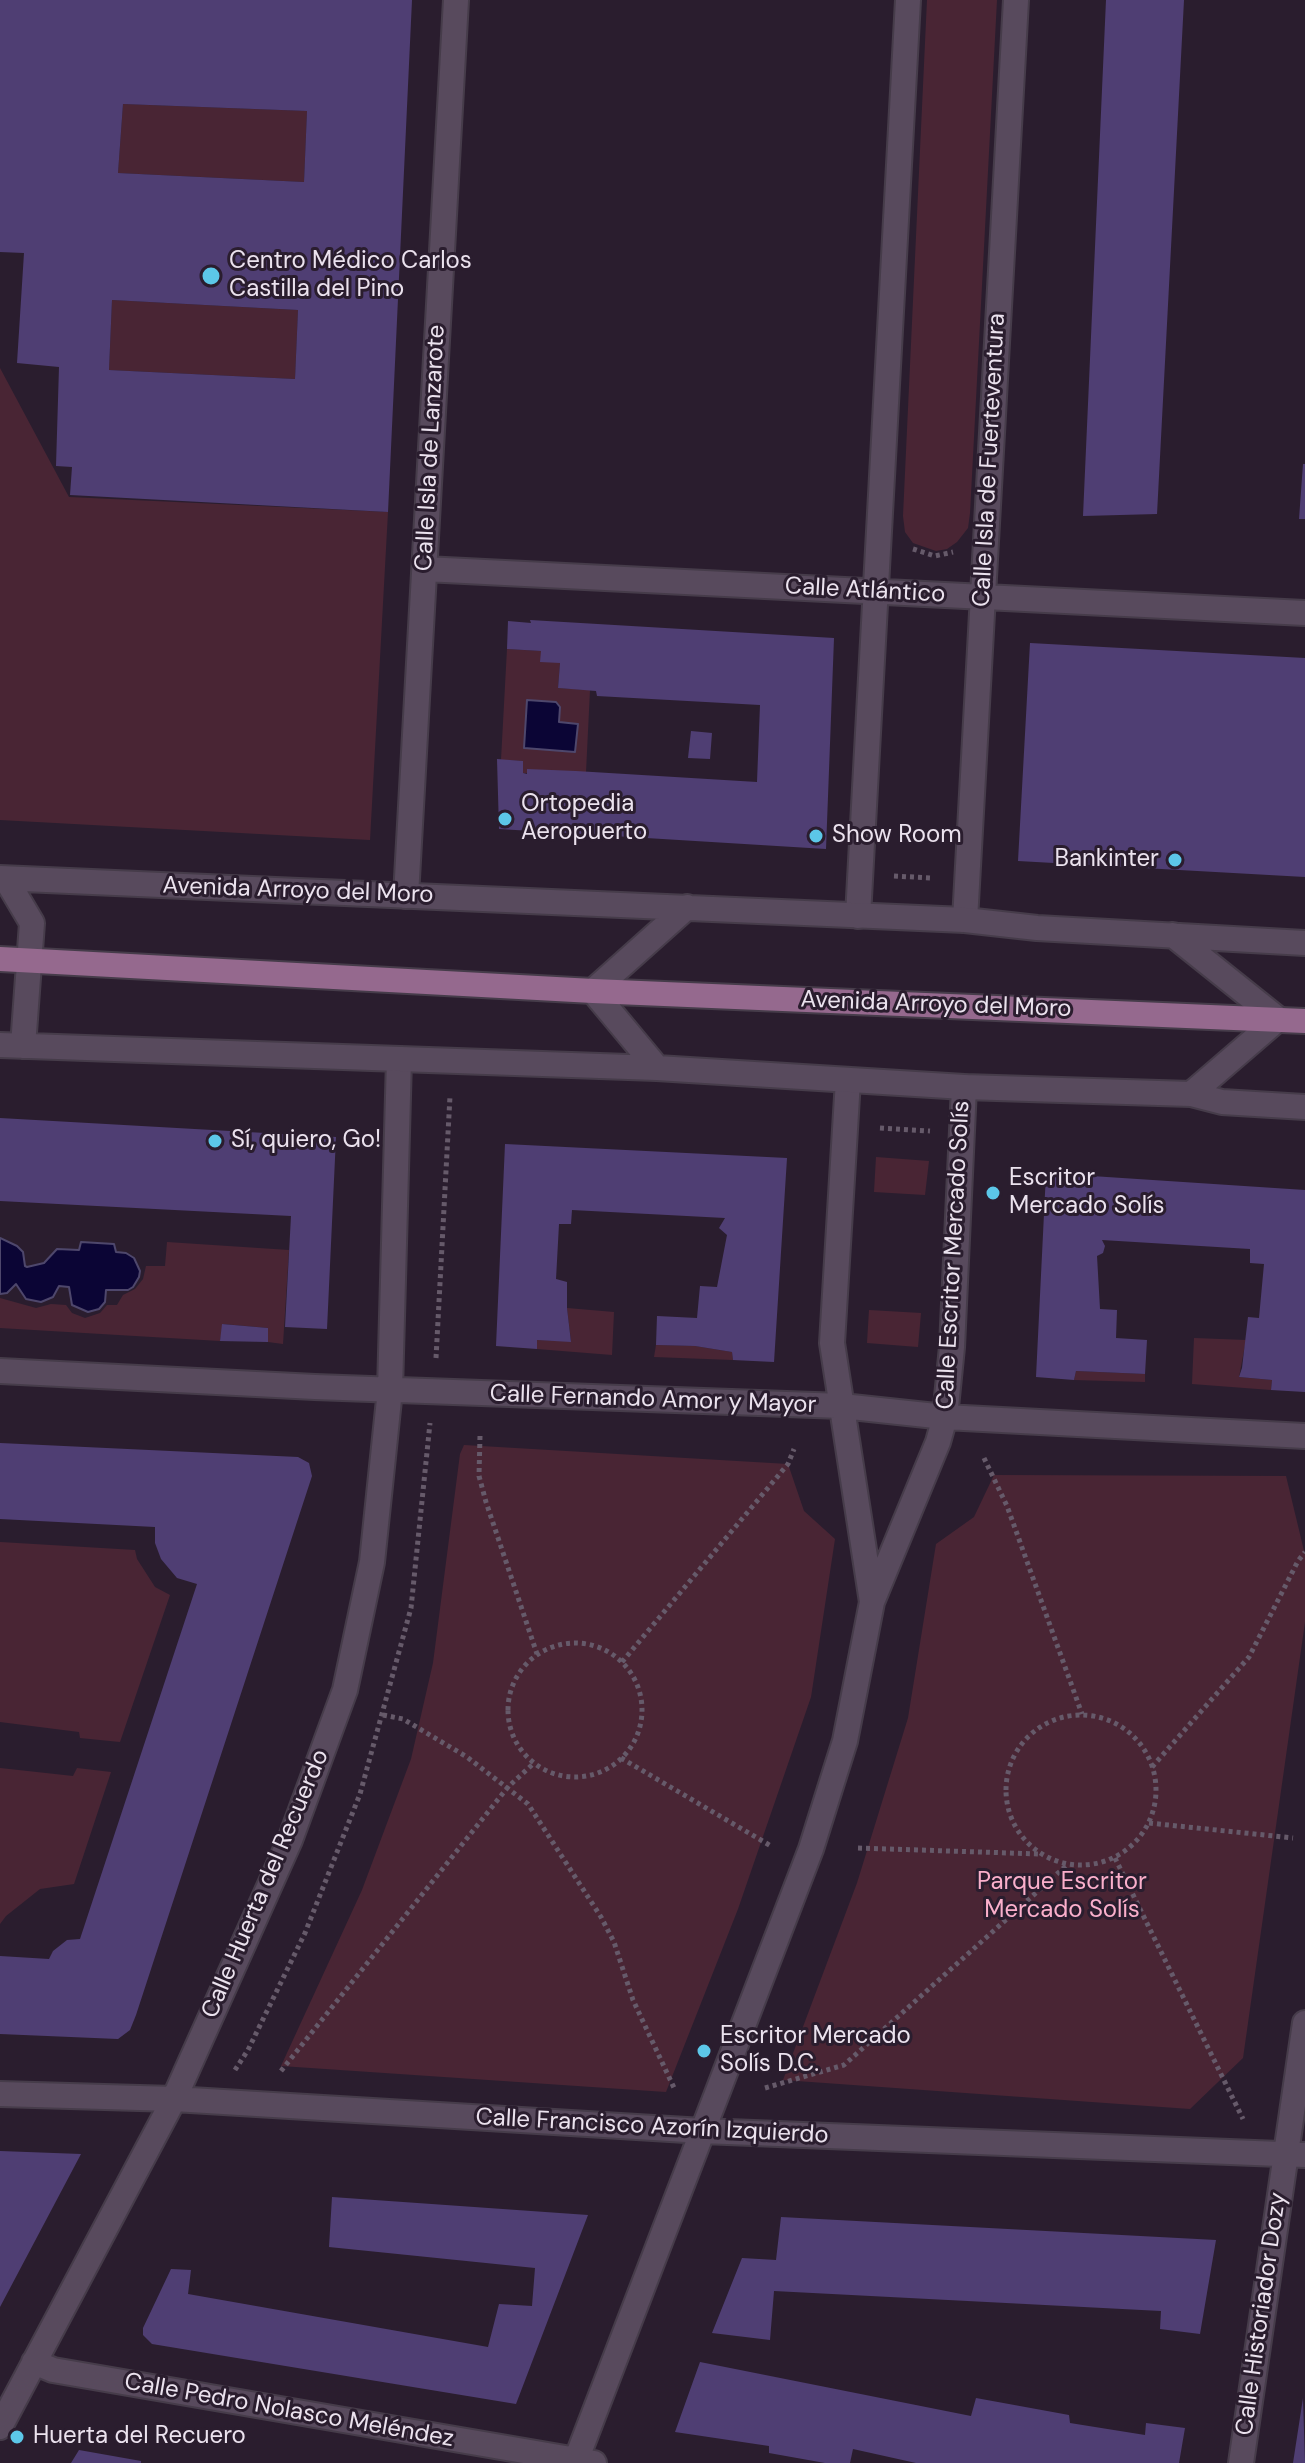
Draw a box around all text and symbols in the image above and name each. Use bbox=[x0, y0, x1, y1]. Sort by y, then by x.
place label: Centro Médico Carlos Castilla del Pino bbox=[229, 248, 472, 304]
marker: Centro Médico Carlos Castilla del Pino bbox=[200, 265, 222, 287]
street label: Calle Isla de Fuerteventura bbox=[968, 312, 1012, 608]
street label: Calle Isla de Lanzarote bbox=[410, 324, 452, 572]
street label: Calle Atlántico bbox=[784, 572, 946, 610]
place label: Ortopedia Aeropuerto bbox=[521, 791, 647, 847]
marker: Ortopedia Aeropuerto bbox=[496, 810, 514, 828]
place label: Show Room bbox=[832, 822, 962, 850]
marker: Show Room bbox=[807, 827, 825, 845]
place label: Bankinter bbox=[1054, 846, 1159, 874]
marker: Bankinter bbox=[1166, 851, 1184, 869]
street label: Avenida Arroyo del Moro bbox=[162, 872, 434, 910]
street label: Avenida Arroyo del Moro bbox=[800, 986, 1072, 1024]
street label: Calle Escritor Mercado Solís bbox=[932, 1100, 976, 1410]
place label: Sí, quiero, Go! bbox=[231, 1127, 381, 1155]
marker: Sí, quiero, Go! bbox=[206, 1132, 224, 1150]
place label: Escritor Mercado Solís bbox=[1009, 1165, 1165, 1221]
marker: Escritor Mercado Solís bbox=[984, 1184, 1002, 1202]
street label: Calle Fernando Amor y Mayor bbox=[489, 1380, 817, 1420]
street label: Calle Huerta del Recuerdo bbox=[196, 1745, 336, 2023]
park label: Parque Escritor Mercado Solís bbox=[977, 1869, 1147, 1925]
place label: Escritor Mercado Solís D.C. bbox=[720, 2023, 911, 2079]
marker: Escritor Mercado Solís D.C. bbox=[695, 2042, 713, 2060]
street label: Calle Francisco Azorín Izquierdo bbox=[475, 2103, 829, 2151]
street label: Calle Historiador Dozy bbox=[1231, 2191, 1293, 2437]
street label: Calle Pedro Nolasco Meléndez bbox=[122, 2368, 456, 2454]
place label: Huerta del Recuero bbox=[33, 2423, 246, 2451]
marker: Huerta del Recuero bbox=[8, 2428, 26, 2446]

